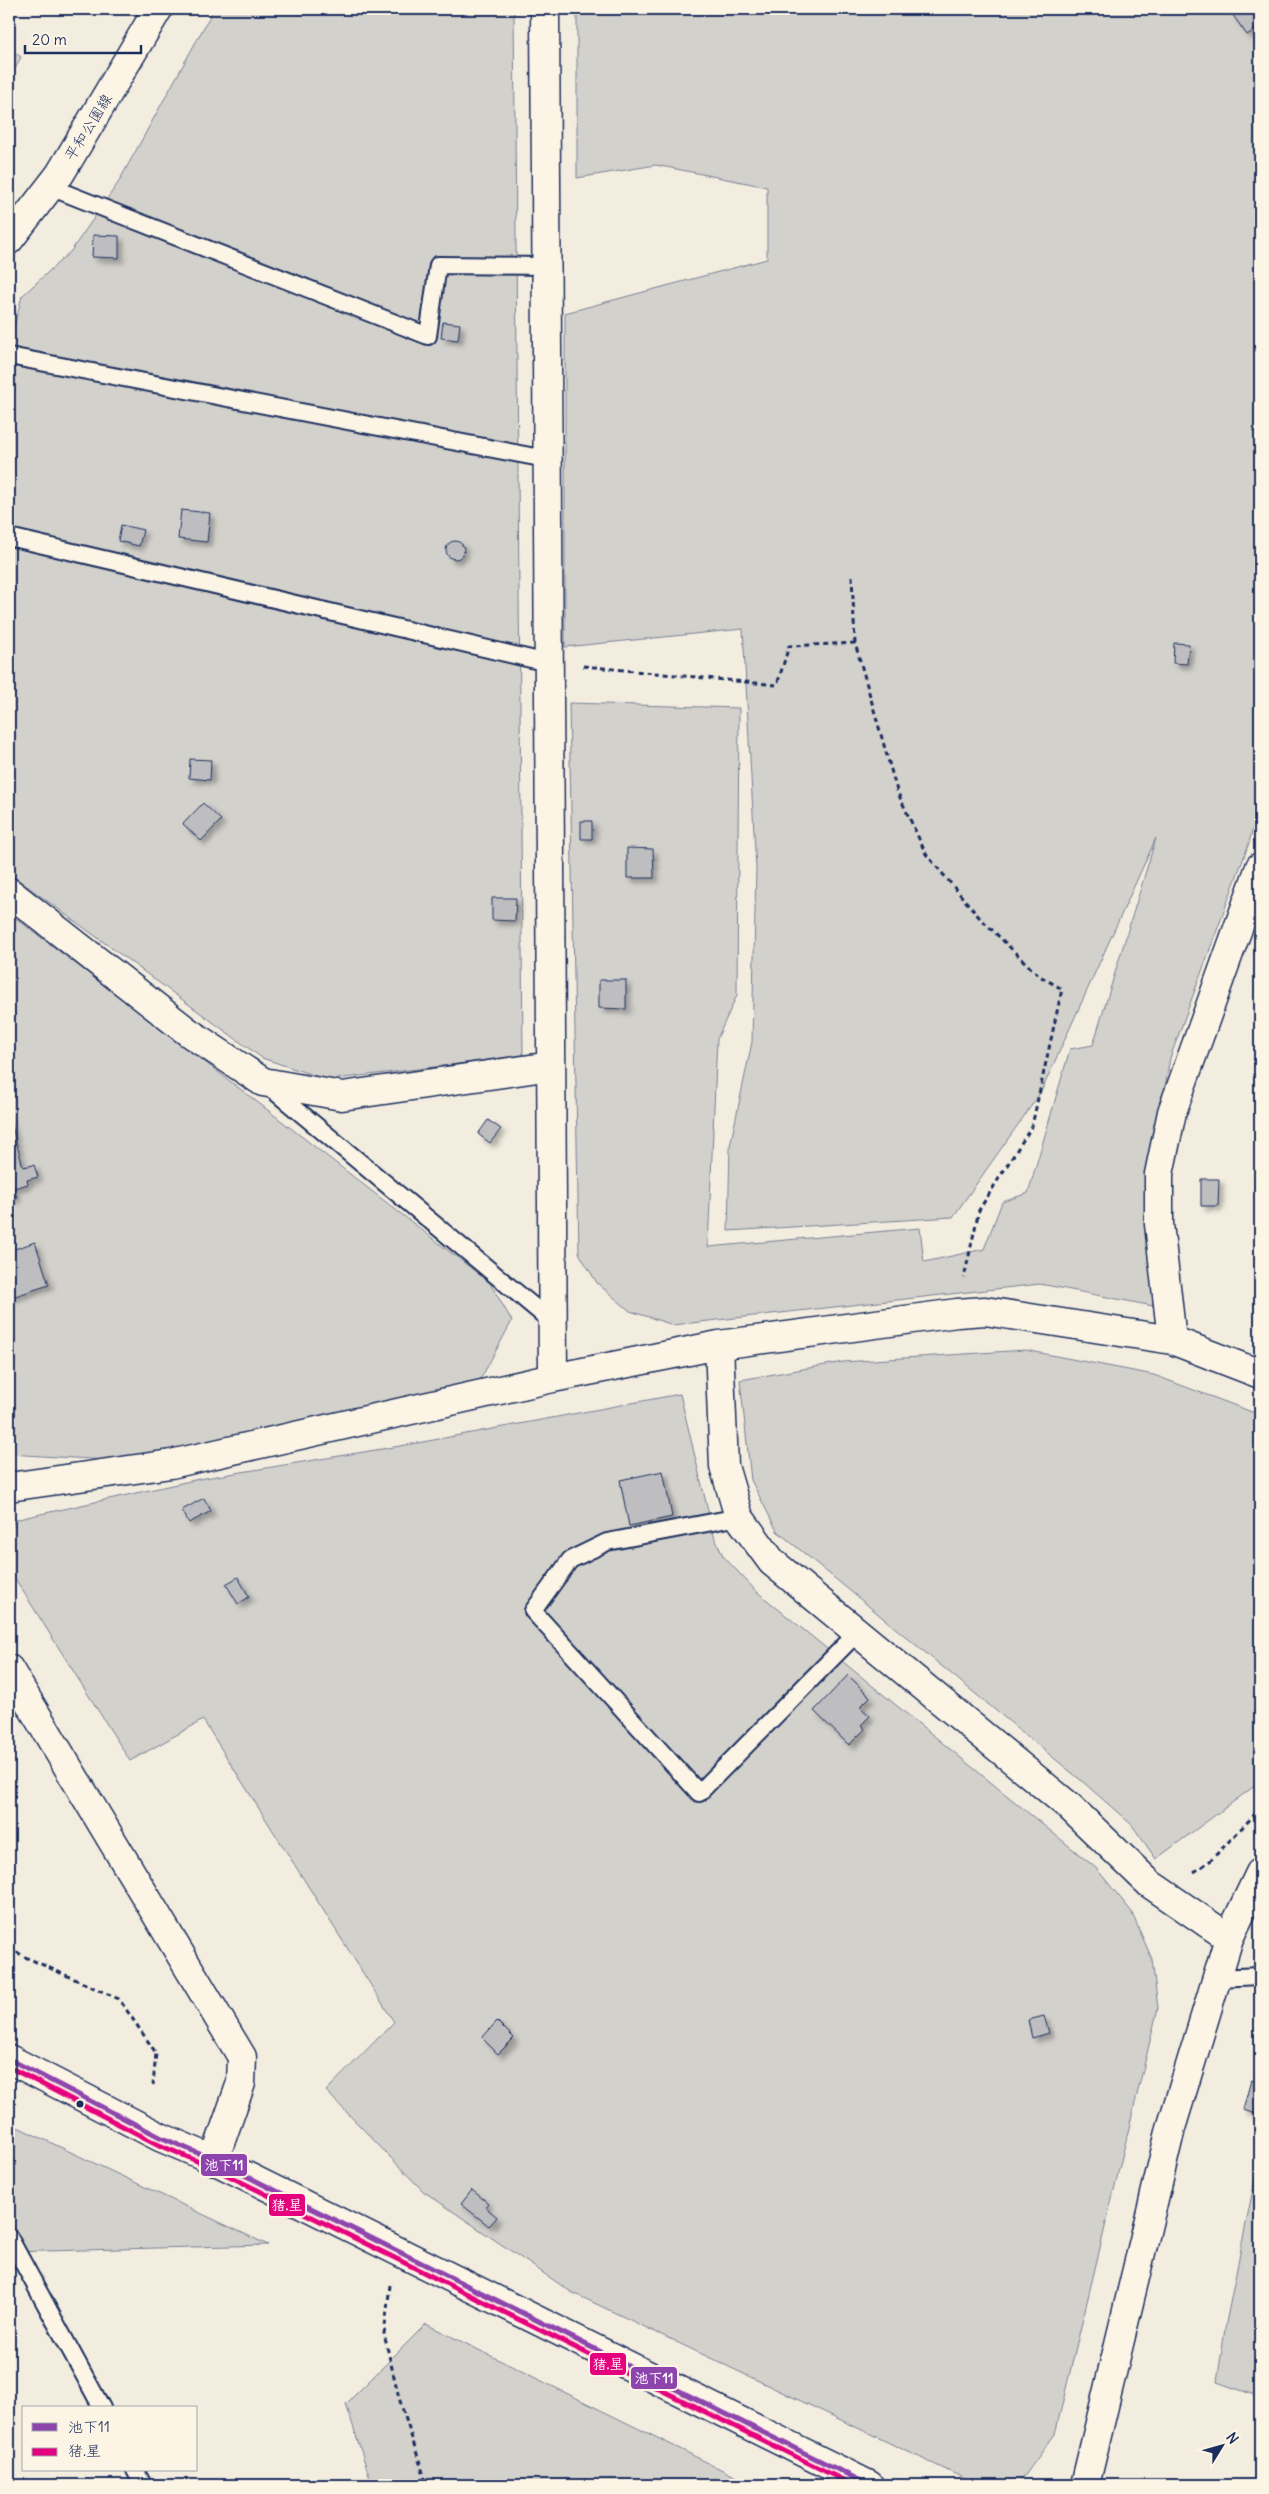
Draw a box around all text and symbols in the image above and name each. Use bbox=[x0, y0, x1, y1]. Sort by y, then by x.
scale bar bbox=[25, 22, 141, 54]
text: 20 m bbox=[32, 30, 67, 49]
street label: 平和公園線 bbox=[60, 90, 116, 164]
unlabelled marker bbox=[75, 2099, 85, 2109]
line badge: 池下11 bbox=[200, 2153, 248, 2177]
text: 池下11 bbox=[204, 2156, 244, 2174]
line badge: 猪.星 bbox=[268, 2193, 306, 2217]
text: 猪.星 bbox=[272, 2196, 302, 2214]
line badge: 猪.星 bbox=[589, 2352, 627, 2376]
text: 猪.星 bbox=[593, 2355, 623, 2373]
line badge: 池下11 bbox=[630, 2366, 678, 2390]
text: 池下11 bbox=[634, 2369, 674, 2387]
legend bbox=[22, 2406, 198, 2472]
text: 池下11 bbox=[68, 2417, 110, 2436]
north arrow bbox=[1196, 2422, 1246, 2472]
text: N bbox=[1222, 2429, 1242, 2447]
text: 猪.星 bbox=[68, 2441, 101, 2460]

